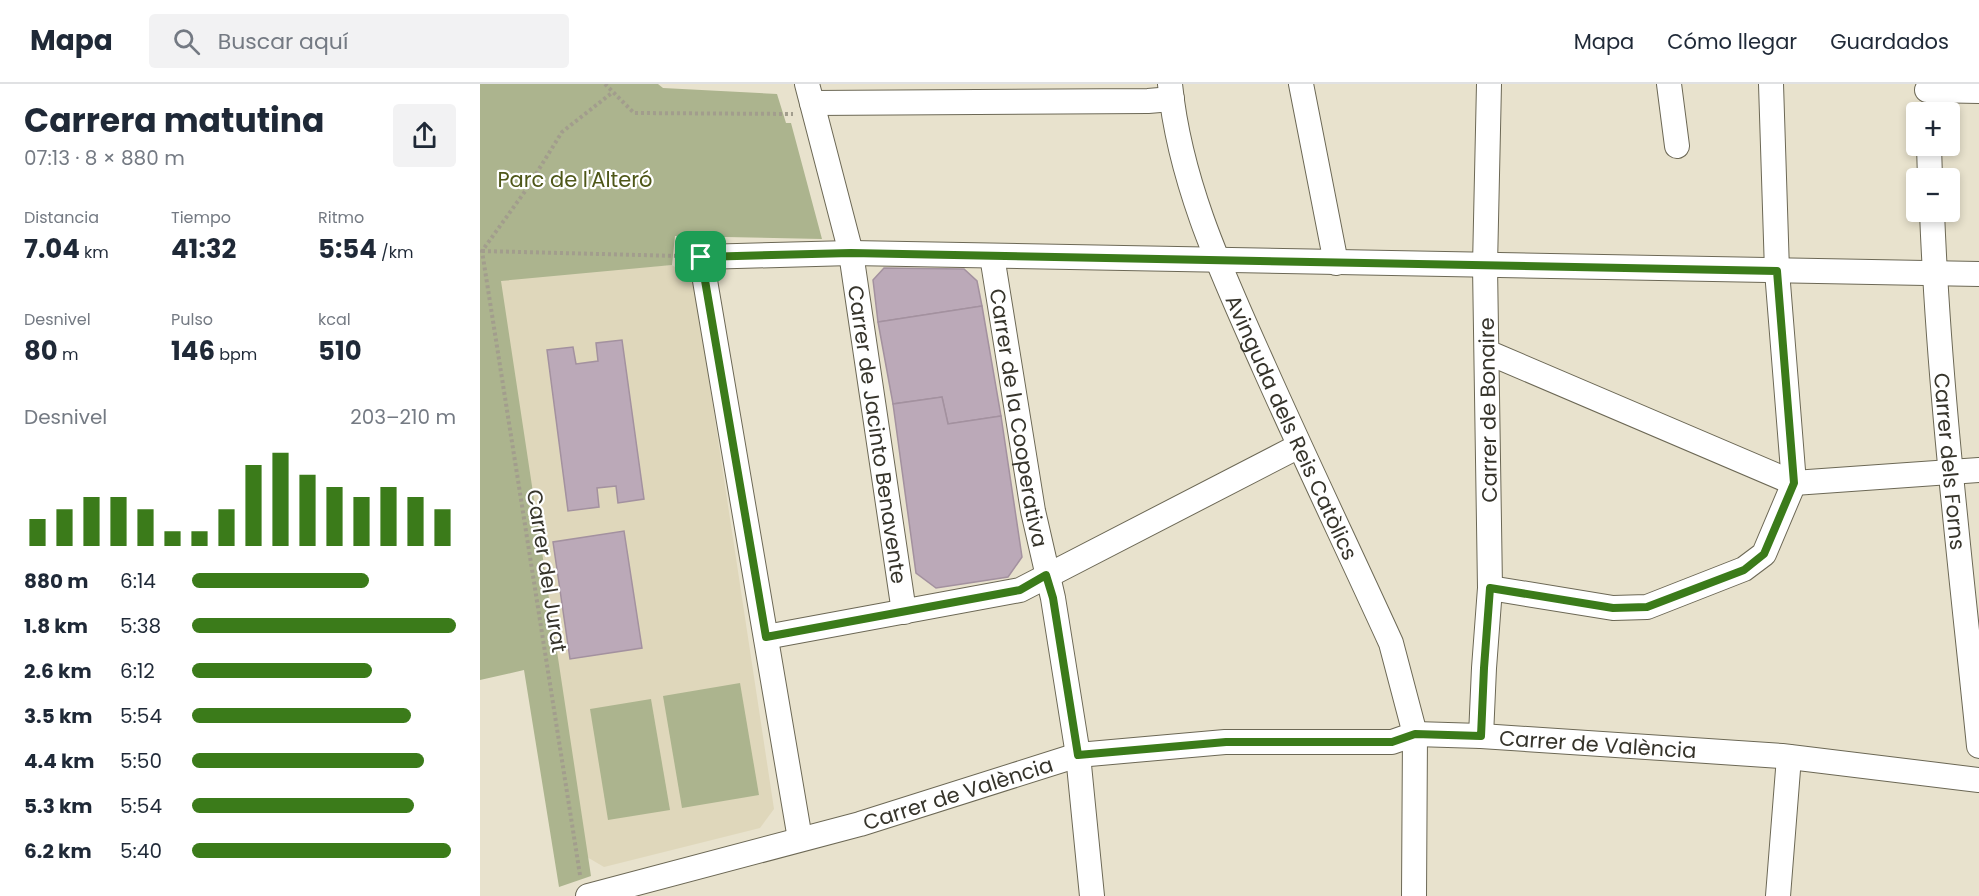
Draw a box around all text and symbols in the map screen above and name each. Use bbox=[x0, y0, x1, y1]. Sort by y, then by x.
search box bbox=[149, 14, 569, 68]
text: Mapa bbox=[30, 21, 113, 60]
icon: search bbox=[170, 25, 203, 58]
text: Buscar aquí bbox=[218, 26, 348, 57]
text: Mapa bbox=[1574, 27, 1634, 56]
text: Cómo llegar bbox=[1667, 27, 1797, 56]
text: Guardados bbox=[1830, 27, 1949, 56]
text: Carrera matutina bbox=[24, 97, 324, 144]
map controls bbox=[1906, 102, 1960, 222]
button: + bbox=[1906, 102, 1960, 156]
button: share bbox=[393, 104, 456, 167]
text: 07:13 · 8 × 880 m bbox=[24, 144, 185, 172]
park label: Parc de l'Alteró bbox=[497, 165, 653, 194]
button: − bbox=[1906, 168, 1960, 222]
text: Distancia bbox=[24, 206, 99, 229]
text: Tiempo bbox=[171, 206, 231, 229]
text: Ritmo bbox=[318, 206, 364, 229]
text: 7.04 bbox=[24, 231, 80, 267]
text: 41:32 bbox=[171, 231, 236, 267]
text: 5:54 bbox=[318, 231, 377, 267]
pin bbox=[675, 231, 726, 282]
icon: arrive bbox=[684, 240, 717, 273]
text: km bbox=[80, 241, 109, 264]
text: /km bbox=[377, 241, 413, 264]
street label: Carrer de Jacinto Benavente bbox=[841, 283, 914, 586]
street label: Carrer de la Cooperativa bbox=[983, 286, 1055, 550]
street label: Avinguda dels Reis Catòlics bbox=[1219, 290, 1365, 565]
text: Desnivel bbox=[24, 308, 91, 331]
text: Pulso bbox=[171, 308, 213, 331]
text: kcal bbox=[318, 308, 351, 331]
street label: Carrer de Bonaire bbox=[1472, 317, 1504, 503]
text: 80 bbox=[24, 333, 58, 369]
text: 146 bbox=[171, 333, 215, 369]
text: 510 bbox=[318, 333, 362, 369]
text: m bbox=[58, 343, 79, 366]
text: bpm bbox=[215, 343, 257, 366]
street label: Carrer dels Forns bbox=[1927, 372, 1973, 551]
text: Desnivel bbox=[24, 403, 107, 431]
text: 203–210 m bbox=[350, 403, 456, 431]
street label: Carrer del Jurat bbox=[520, 487, 574, 655]
text: 880 m bbox=[24, 567, 88, 595]
text: 6:14 bbox=[120, 567, 156, 595]
text: 1.8 km bbox=[24, 612, 88, 640]
text: 5:38 bbox=[120, 612, 161, 640]
text: 2.6 km bbox=[24, 657, 92, 685]
text: 6:12 bbox=[120, 657, 155, 685]
text: 3.5 km bbox=[24, 702, 93, 730]
text: 5:54 bbox=[120, 702, 162, 730]
street label: Carrer de València bbox=[1498, 723, 1697, 765]
text: 4.4 km bbox=[24, 747, 95, 775]
text: 5:50 bbox=[120, 747, 162, 775]
street label: Carrer de València bbox=[859, 749, 1056, 837]
text: 5.3 km bbox=[24, 792, 93, 820]
text: 5:54 bbox=[120, 792, 162, 820]
text: 6.2 km bbox=[24, 837, 92, 865]
text: 5:40 bbox=[120, 837, 162, 865]

